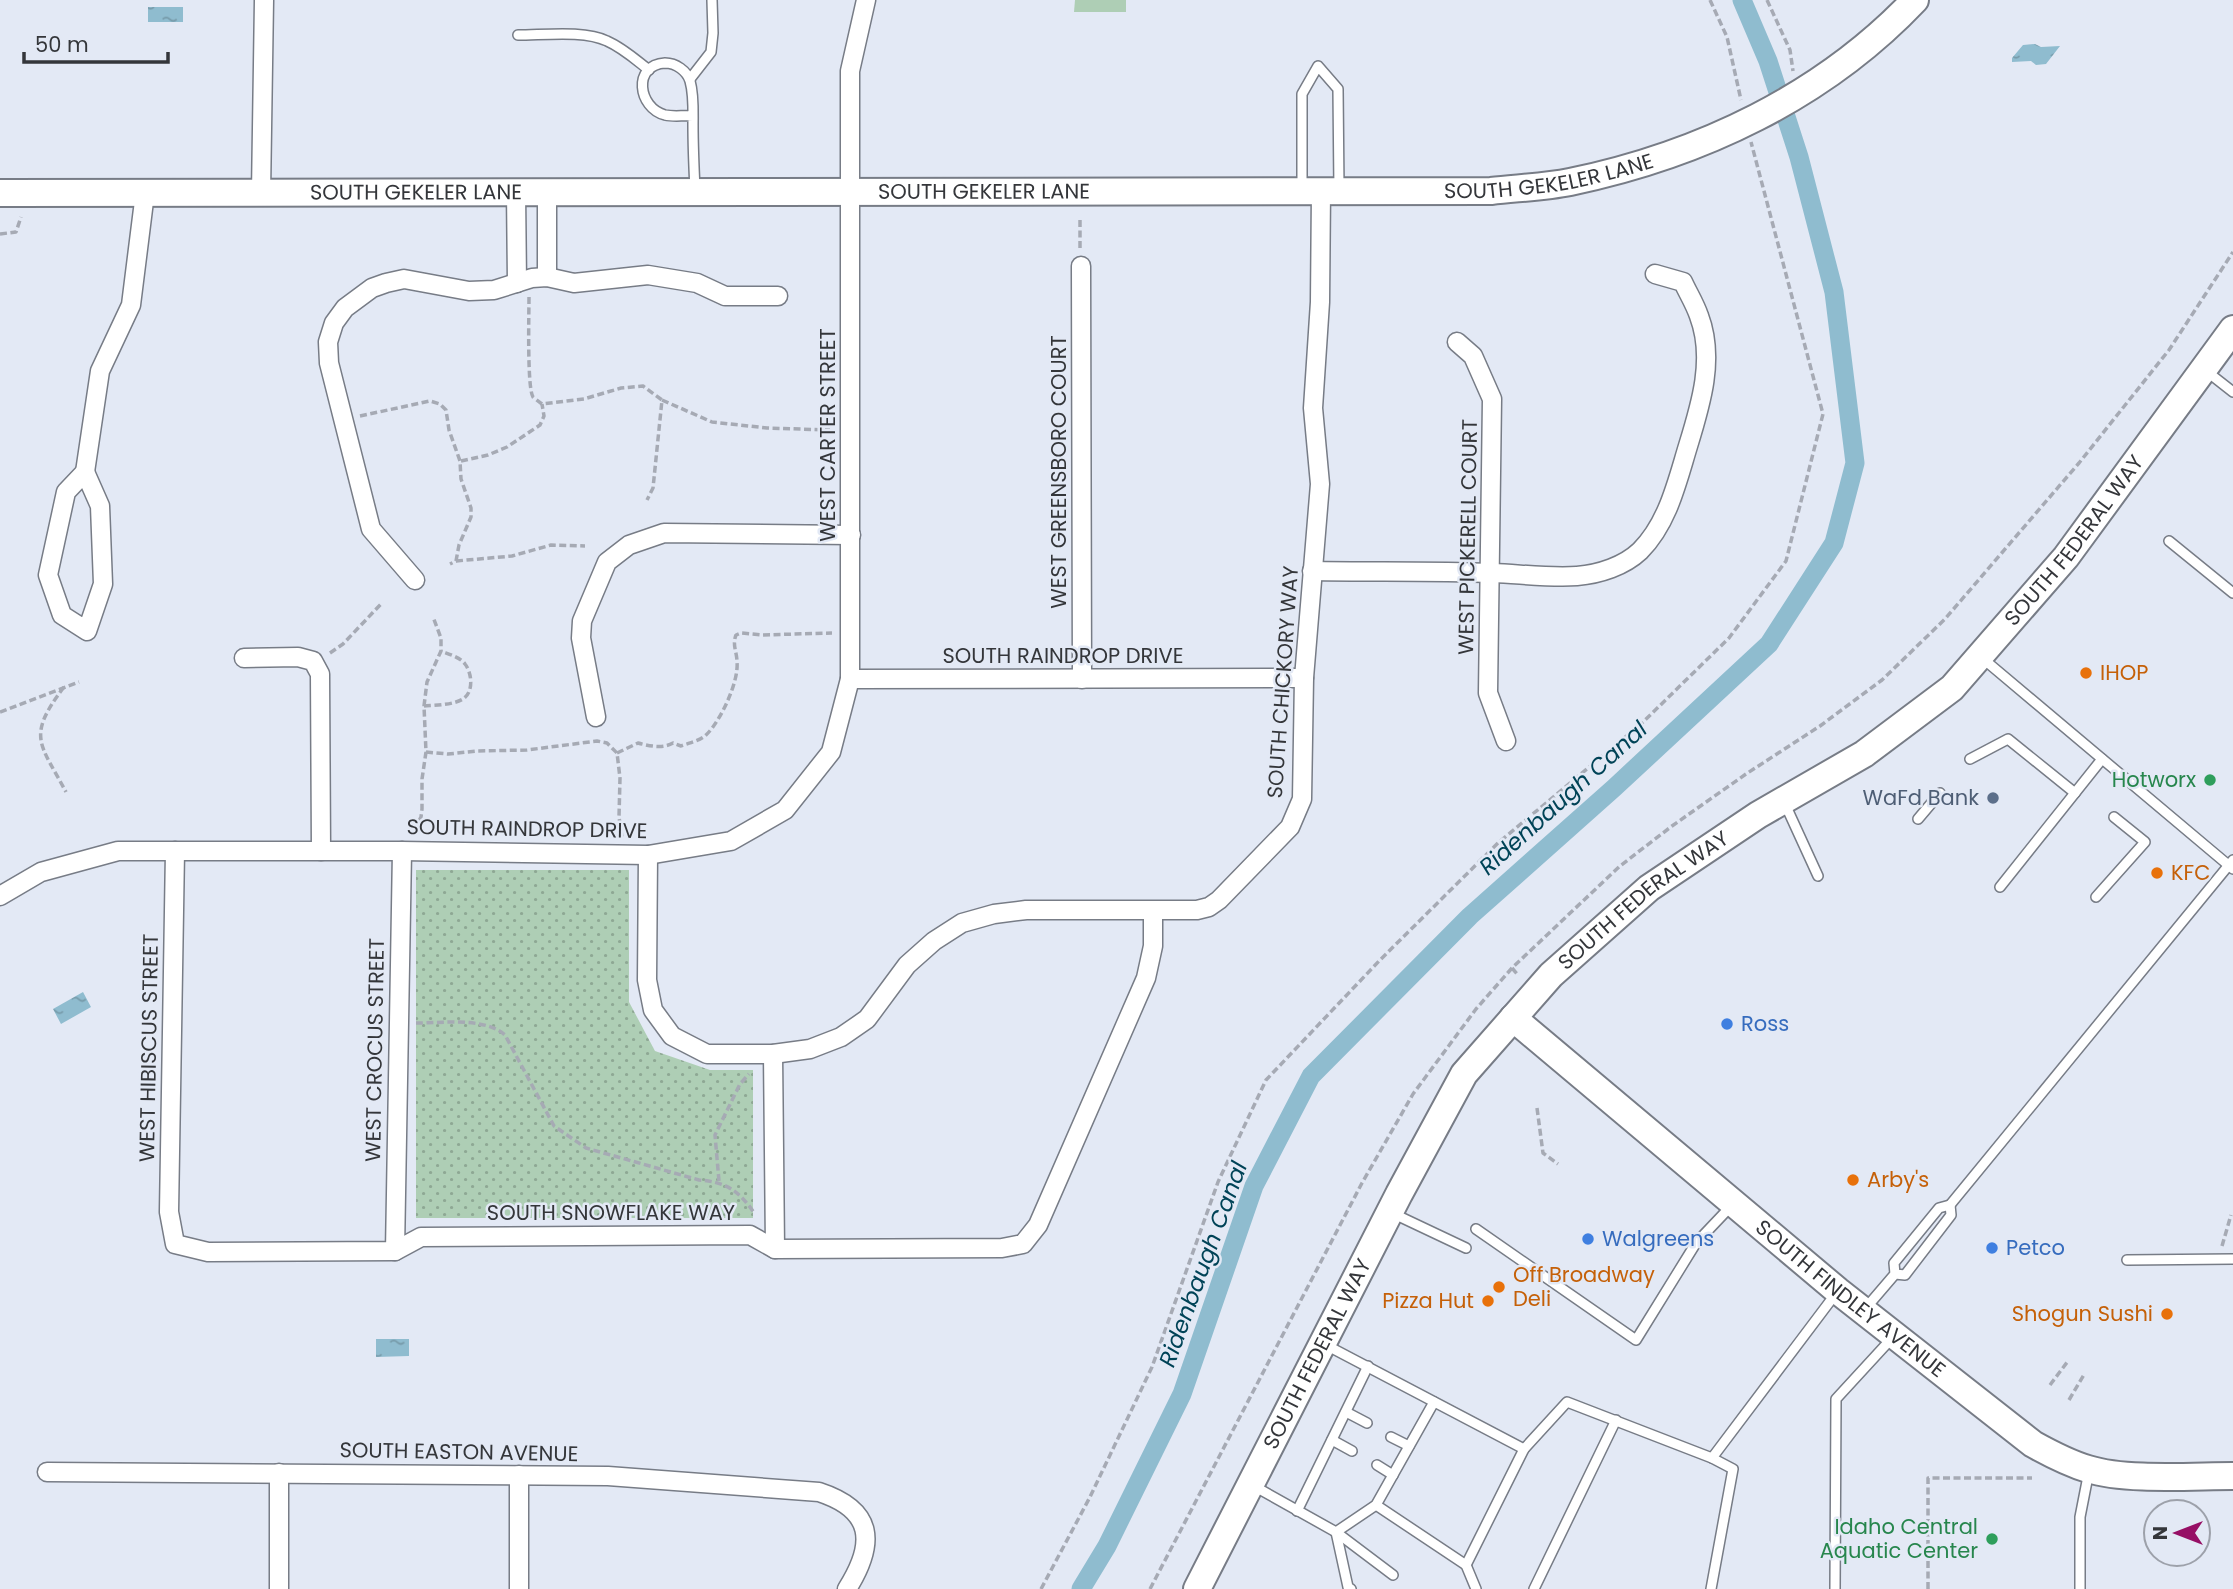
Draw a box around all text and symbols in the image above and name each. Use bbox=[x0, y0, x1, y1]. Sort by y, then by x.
scale bar bbox=[24, 21, 168, 65]
text: 50 m bbox=[35, 30, 89, 59]
street label: SOUTH GEKELER LANE bbox=[1444, 146, 1657, 205]
street label: SOUTH GEKELER LANE bbox=[310, 177, 522, 207]
street label: SOUTH GEKELER LANE bbox=[878, 177, 1090, 206]
street label: WEST CARTER STREET bbox=[813, 328, 842, 542]
street label: WEST GREENSBORO COURT bbox=[1044, 335, 1073, 609]
street label: WEST PICKERELL COURT bbox=[1451, 419, 1484, 655]
street label: SOUTH FEDERAL WAY bbox=[1997, 449, 2150, 632]
street label: SOUTH CHICKORY WAY bbox=[1260, 565, 1305, 799]
street label: SOUTH RAINDROP DRIVE bbox=[943, 641, 1184, 670]
place label: IHOP bbox=[2100, 658, 2148, 687]
marker: IHOP bbox=[2078, 665, 2094, 681]
water label: Ridenbaugh Canal bbox=[1472, 714, 1654, 882]
place label: Hotworx bbox=[2112, 765, 2196, 794]
marker: Hotworx bbox=[2202, 772, 2218, 788]
place label: WaFd Bank bbox=[1863, 783, 1979, 812]
marker: WaFd Bank bbox=[1985, 790, 2001, 806]
street label: SOUTH RAINDROP DRIVE bbox=[406, 812, 648, 845]
street label: SOUTH FEDERAL WAY bbox=[1552, 824, 1734, 976]
place label: KFC bbox=[2171, 858, 2210, 887]
marker: KFC bbox=[2149, 865, 2165, 881]
street label: WEST HIBISCUS STREET bbox=[132, 934, 165, 1162]
street label: WEST CROCUS STREET bbox=[358, 938, 391, 1162]
place label: Ross bbox=[1741, 1009, 1789, 1038]
marker: Ross bbox=[1719, 1016, 1735, 1032]
water label: Ridenbaugh Canal bbox=[1151, 1157, 1255, 1371]
place label: Arby's bbox=[1867, 1165, 1929, 1194]
marker: Arby's bbox=[1845, 1172, 1861, 1188]
street label: SOUTH SNOWFLAKE WAY bbox=[487, 1198, 735, 1227]
street label: SOUTH FINDLEY AVENUE bbox=[1750, 1213, 1952, 1384]
place label: Walgreens bbox=[1602, 1224, 1714, 1253]
marker: Walgreens bbox=[1580, 1231, 1596, 1247]
place label: Petco bbox=[2006, 1233, 2065, 1262]
marker: Petco bbox=[1984, 1240, 2000, 1256]
street label: SOUTH FEDERAL WAY bbox=[1256, 1254, 1378, 1454]
place label: Off Broadway Deli bbox=[1513, 1260, 1655, 1313]
marker: Off Broadway Deli bbox=[1491, 1279, 1507, 1295]
place label: Pizza Hut bbox=[1382, 1286, 1474, 1315]
marker: Pizza Hut bbox=[1480, 1293, 1496, 1309]
place label: Shogun Sushi bbox=[2012, 1299, 2153, 1328]
marker: Shogun Sushi bbox=[2159, 1306, 2175, 1322]
street label: SOUTH EASTON AVENUE bbox=[339, 1435, 579, 1468]
north arrow bbox=[2142, 1498, 2212, 1568]
place label: Idaho Central Aquatic Center bbox=[1820, 1512, 1978, 1565]
text: N bbox=[2147, 1526, 2174, 1540]
marker: Idaho Central Aquatic Center bbox=[1984, 1531, 2000, 1547]

